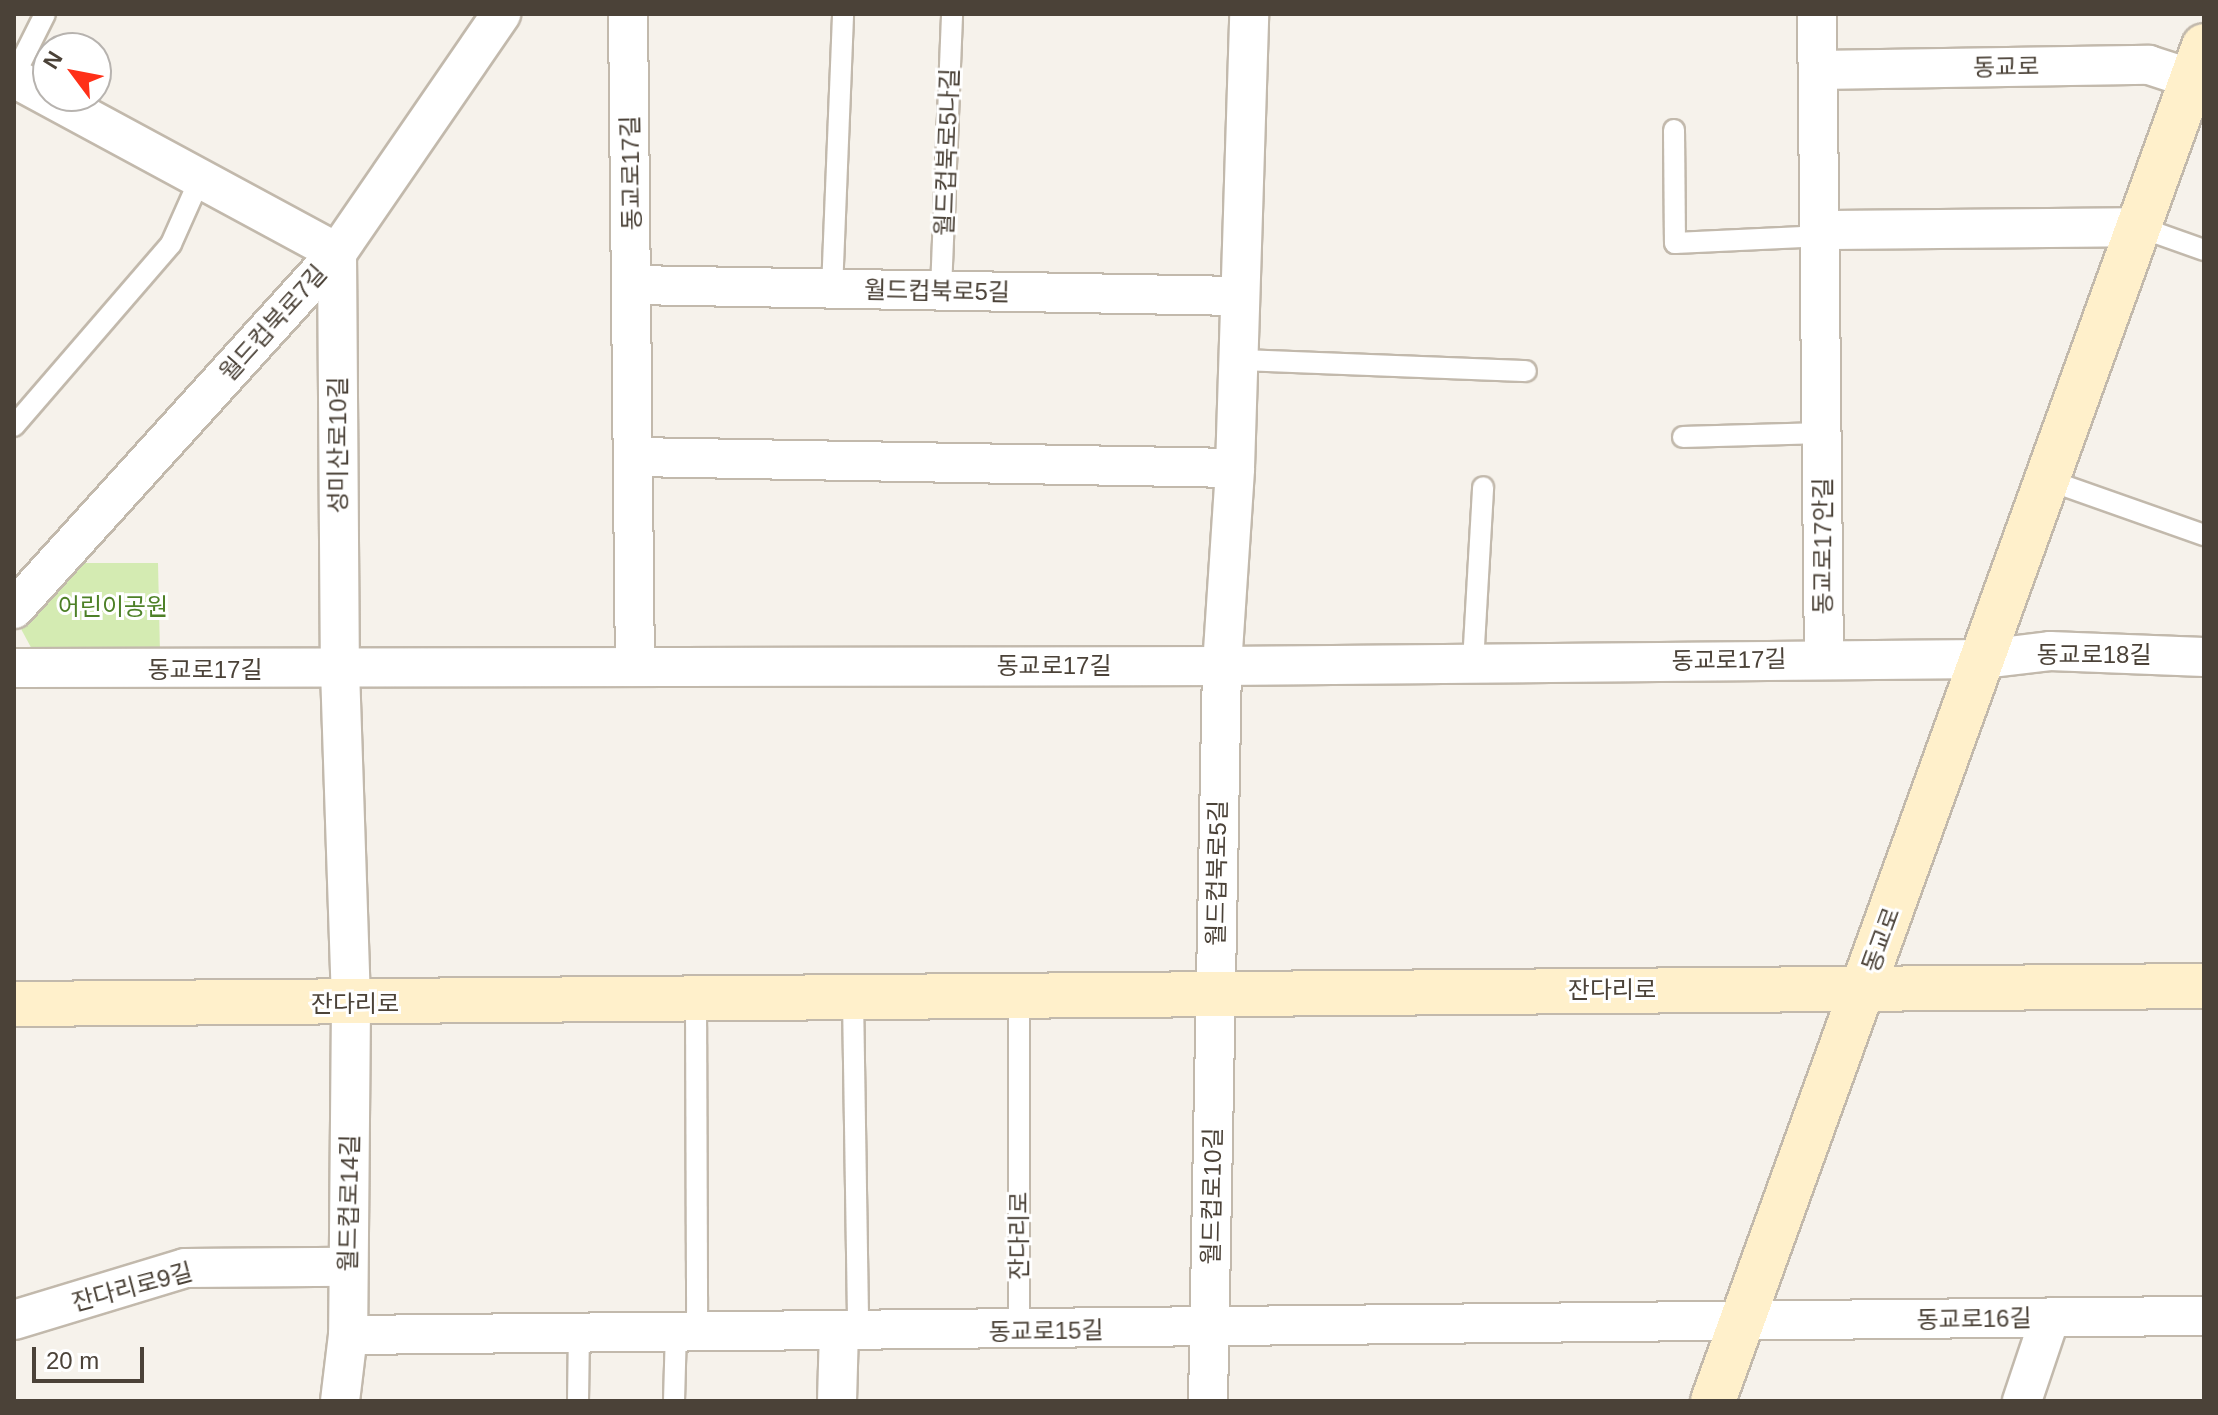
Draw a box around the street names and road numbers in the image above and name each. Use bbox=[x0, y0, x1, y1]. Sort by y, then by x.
street label: 동교로 bbox=[1973, 52, 2039, 82]
street label: 월드컵북로5나길 bbox=[930, 68, 964, 236]
street label: 동교로17길 bbox=[616, 115, 646, 231]
street label: 월드컵북로7길 bbox=[214, 259, 332, 387]
street label: 월드컵북로5길 bbox=[864, 275, 1010, 307]
street label: 성미산로10길 bbox=[324, 376, 352, 514]
street label: 동교로17안길 bbox=[1809, 477, 1837, 615]
street label: 동교로18길 bbox=[2036, 641, 2152, 669]
street label: 동교로17길 bbox=[1671, 645, 1787, 675]
street label: 동교로17길 bbox=[996, 652, 1112, 680]
street label: 동교로17길 bbox=[147, 656, 263, 684]
street label: 월드컵북로5길 bbox=[1201, 800, 1233, 946]
street label: 동교로 bbox=[1856, 904, 1906, 976]
street label: 잔다리로 bbox=[1568, 976, 1656, 1004]
street label: 잔다리로 bbox=[311, 990, 399, 1018]
street label: 월드컵로10길 bbox=[1196, 1127, 1228, 1265]
street label: 월드컵로14길 bbox=[333, 1134, 365, 1272]
street label: 잔다리로 bbox=[1005, 1192, 1033, 1280]
street label: 잔다리로9길 bbox=[69, 1257, 195, 1317]
street label: 동교로16길 bbox=[1916, 1304, 2032, 1334]
street label: 동교로15길 bbox=[988, 1316, 1104, 1346]

